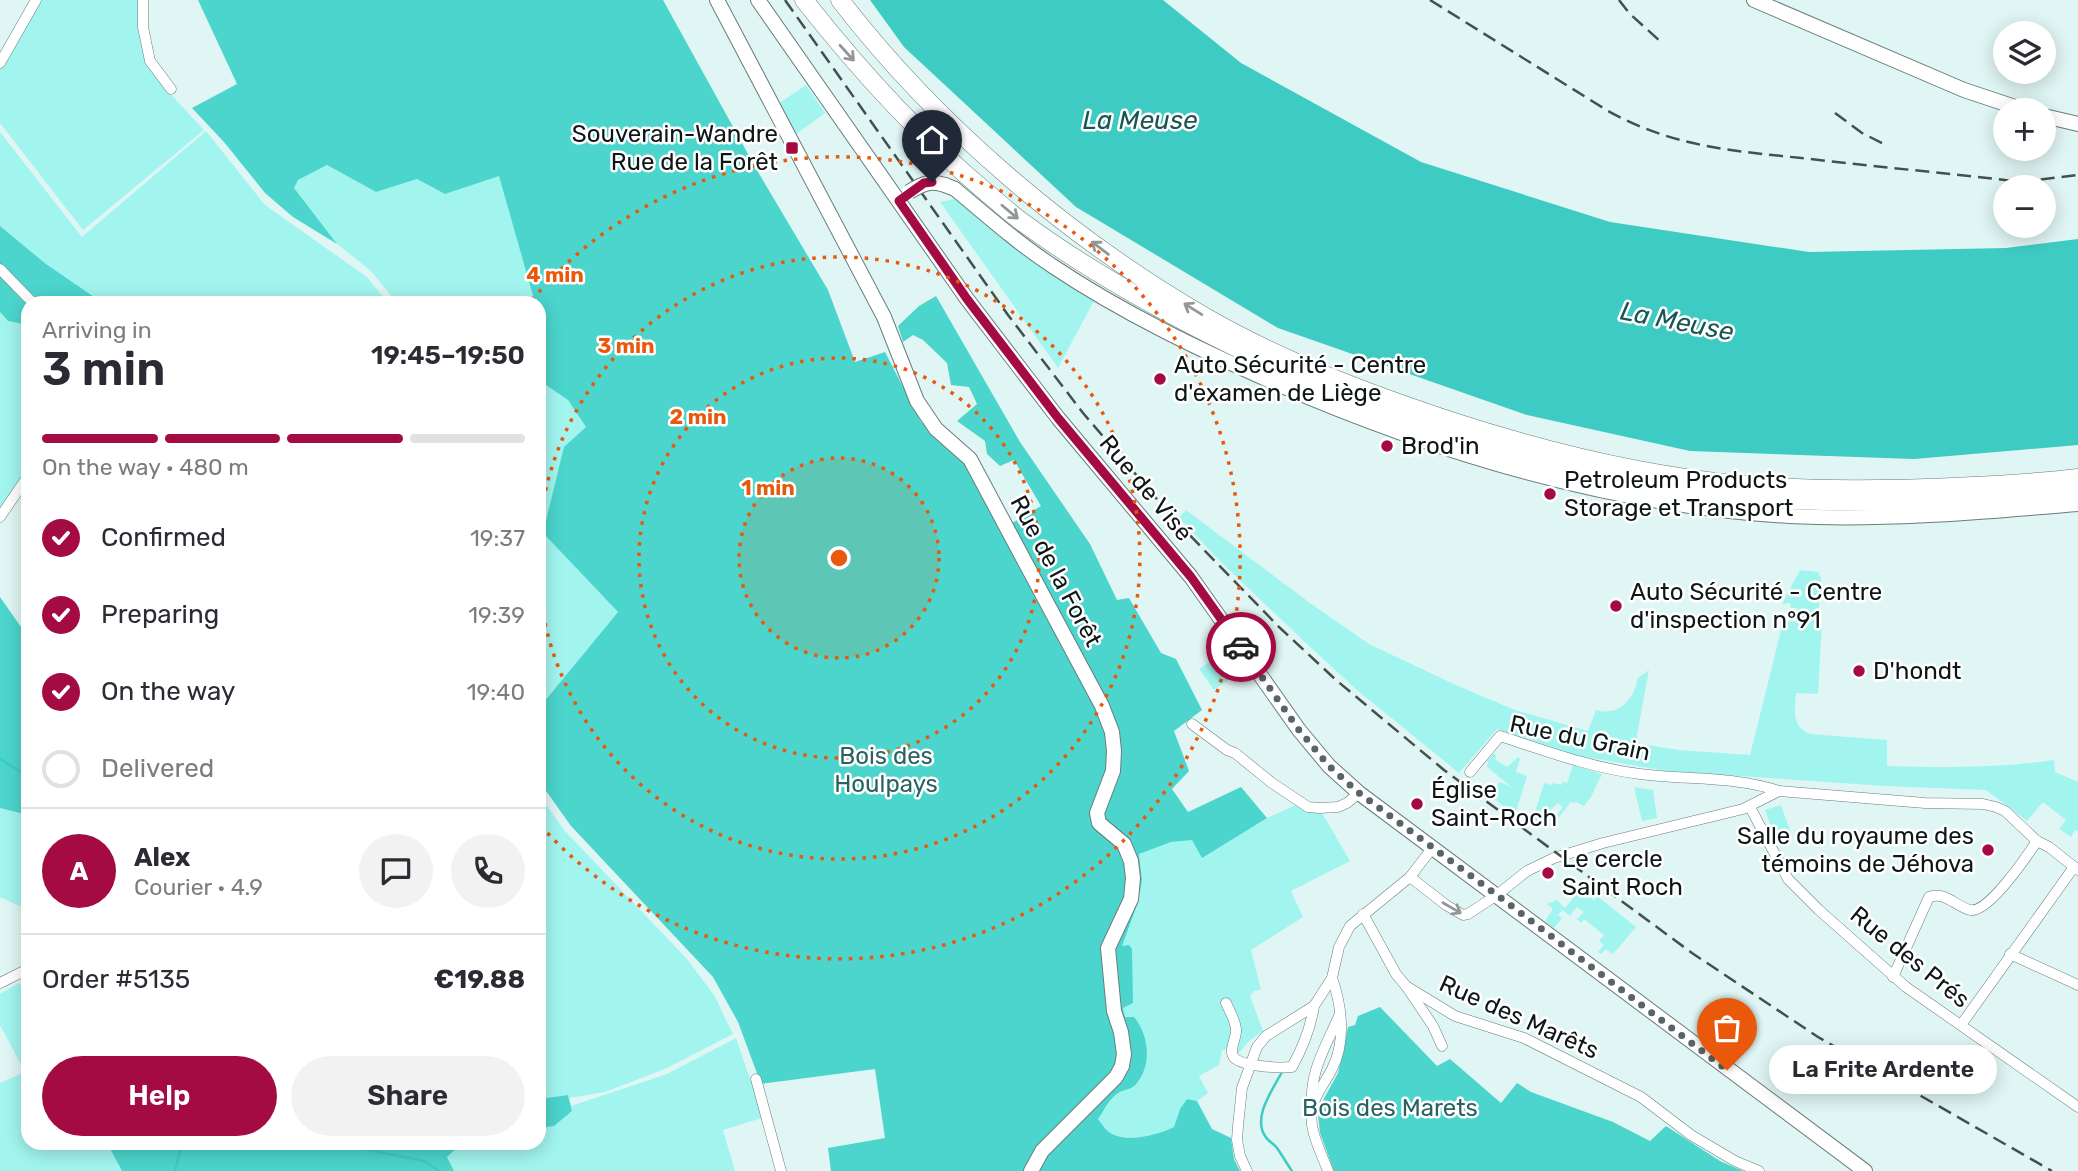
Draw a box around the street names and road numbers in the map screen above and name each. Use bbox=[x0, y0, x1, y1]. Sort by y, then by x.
street label: Rue de Visé bbox=[1094, 429, 1198, 547]
street label: Rue de la Forêt bbox=[1004, 491, 1108, 651]
street label: Rue du Grain bbox=[1507, 709, 1653, 767]
street label: Rue des Prés bbox=[1845, 900, 1975, 1014]
street label: Rue des Marêts bbox=[1435, 969, 1603, 1065]

